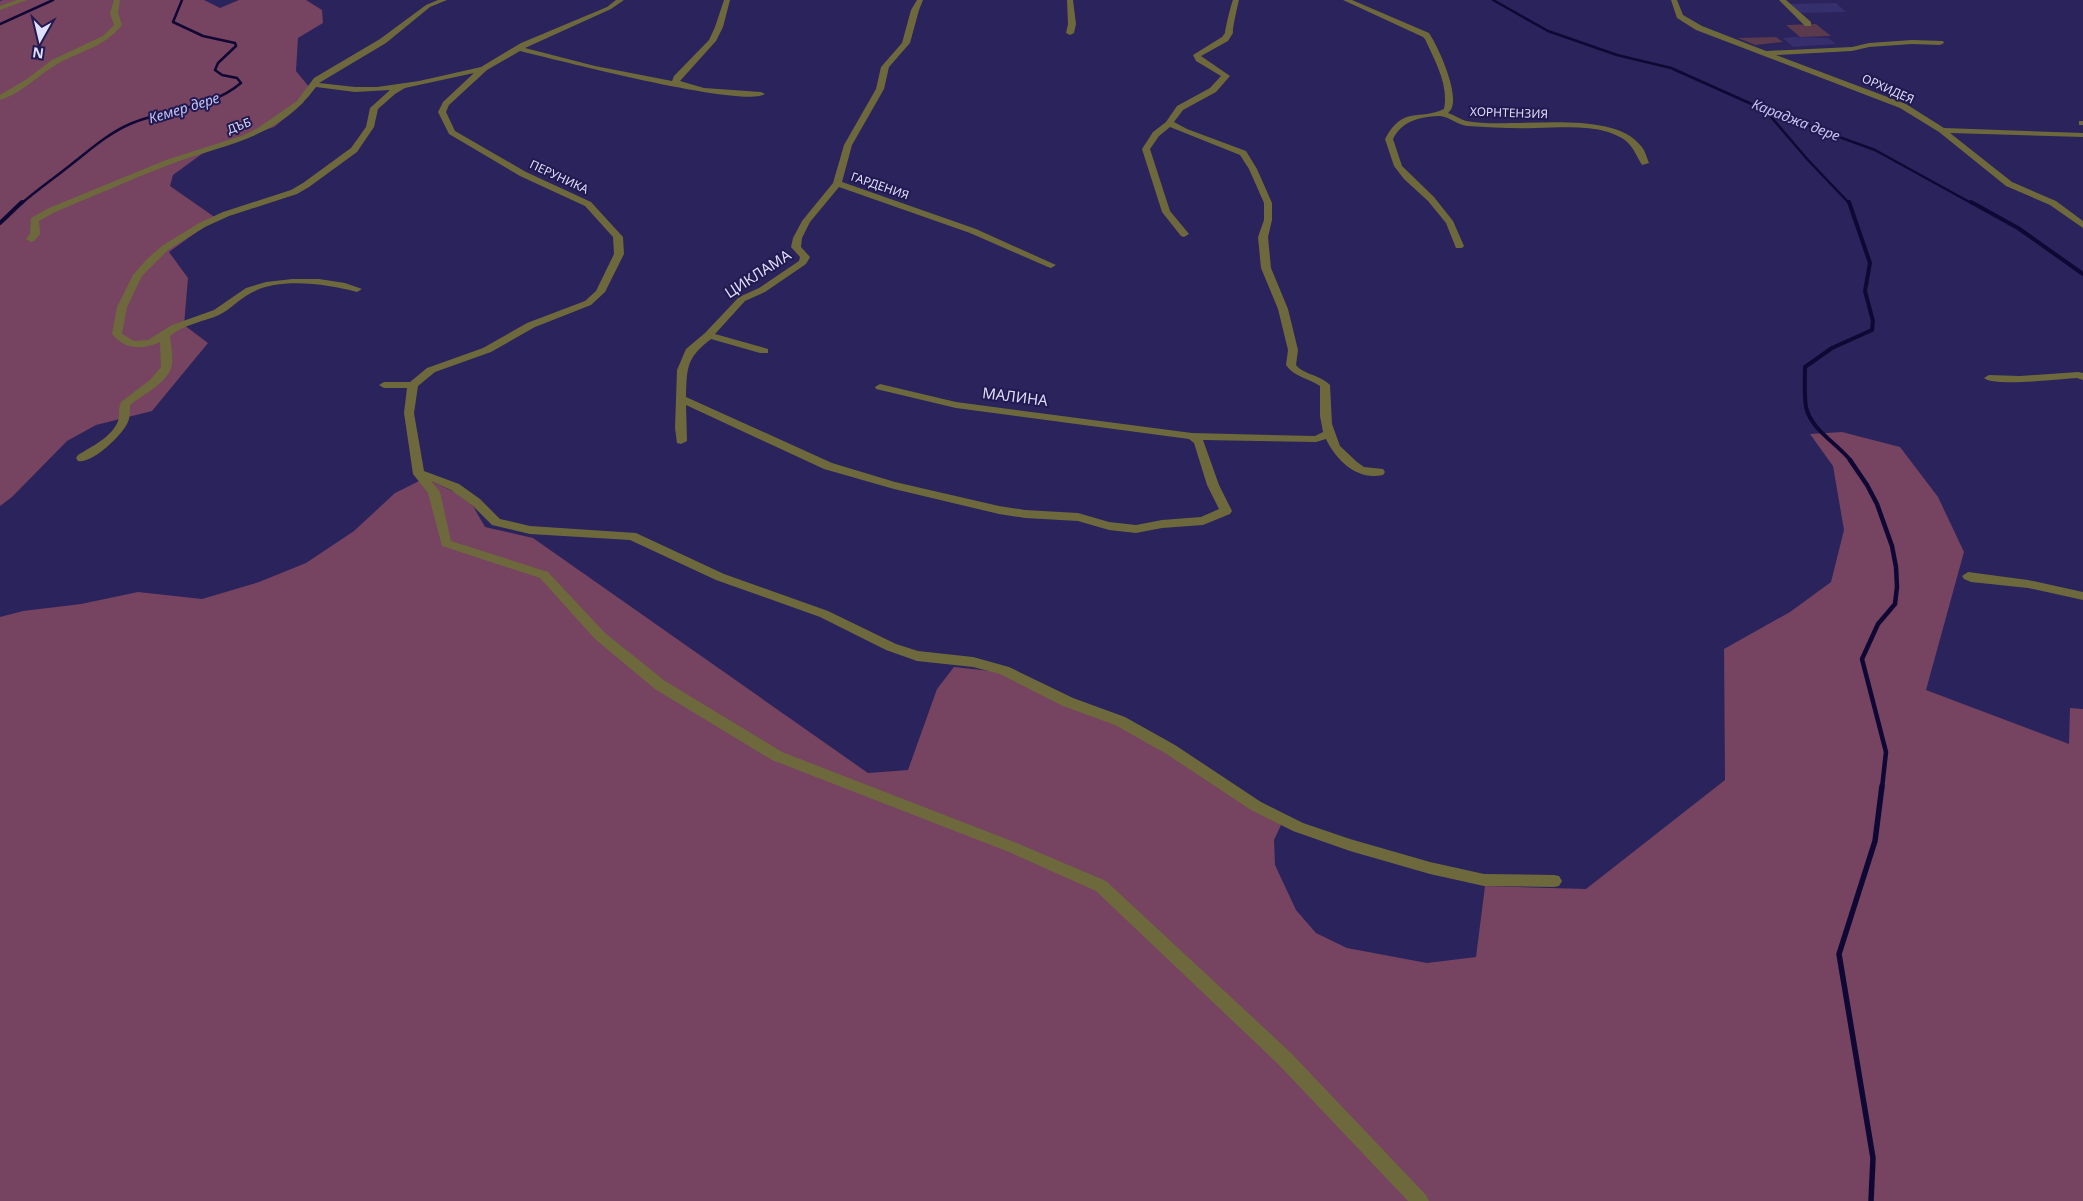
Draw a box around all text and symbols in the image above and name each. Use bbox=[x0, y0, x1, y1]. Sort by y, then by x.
north arrow bbox=[15, 15, 65, 65]
text: N bbox=[31, 43, 45, 64]
street label: ОРХИДЕЯ bbox=[1859, 70, 1917, 108]
water label: Кемер дере bbox=[146, 88, 222, 127]
water label: Караджа дере bbox=[1750, 94, 1843, 145]
street label: ХОРНТЕНЗИЯ bbox=[1470, 103, 1548, 122]
street label: ДЪБ bbox=[224, 113, 253, 138]
street label: ПЕРУНИКА bbox=[527, 156, 592, 198]
street label: ГАРДЕНИЯ bbox=[849, 168, 912, 203]
street label: ЦИКЛАМА bbox=[721, 244, 795, 302]
street label: МАЛИНА bbox=[981, 382, 1049, 410]

